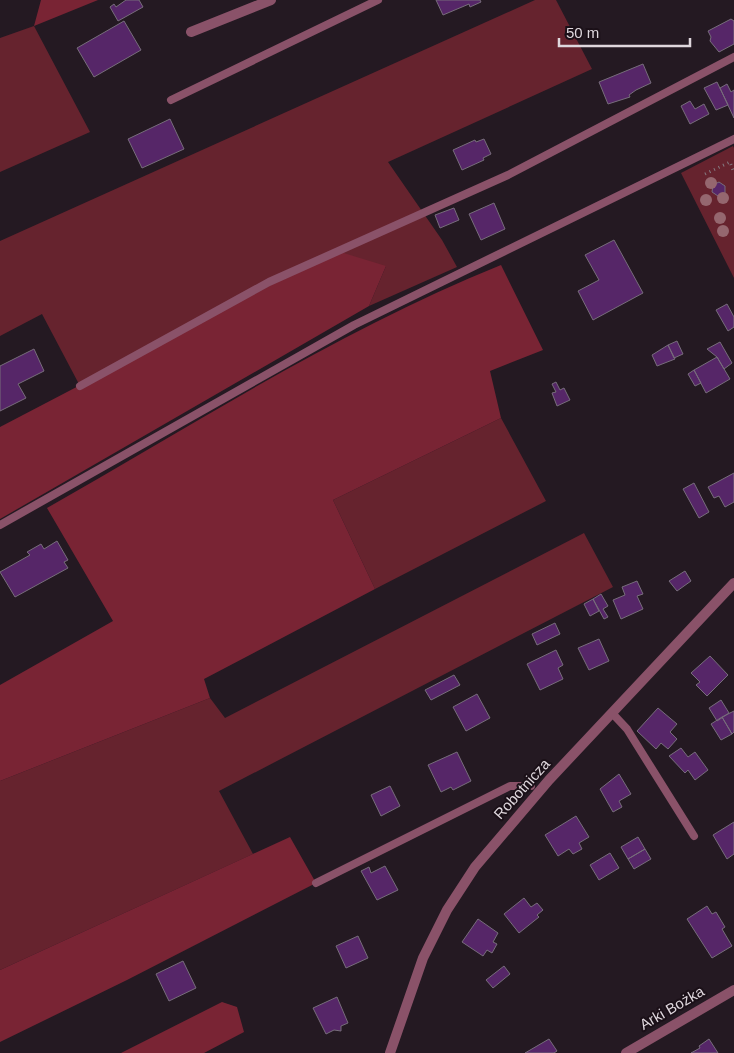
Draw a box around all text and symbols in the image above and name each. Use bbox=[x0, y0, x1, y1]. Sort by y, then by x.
scale bar bbox=[559, 15, 690, 47]
text: 50 m bbox=[566, 24, 599, 41]
street label: Robotnicza bbox=[490, 755, 553, 822]
street label: Arki Bożka bbox=[636, 982, 708, 1033]

